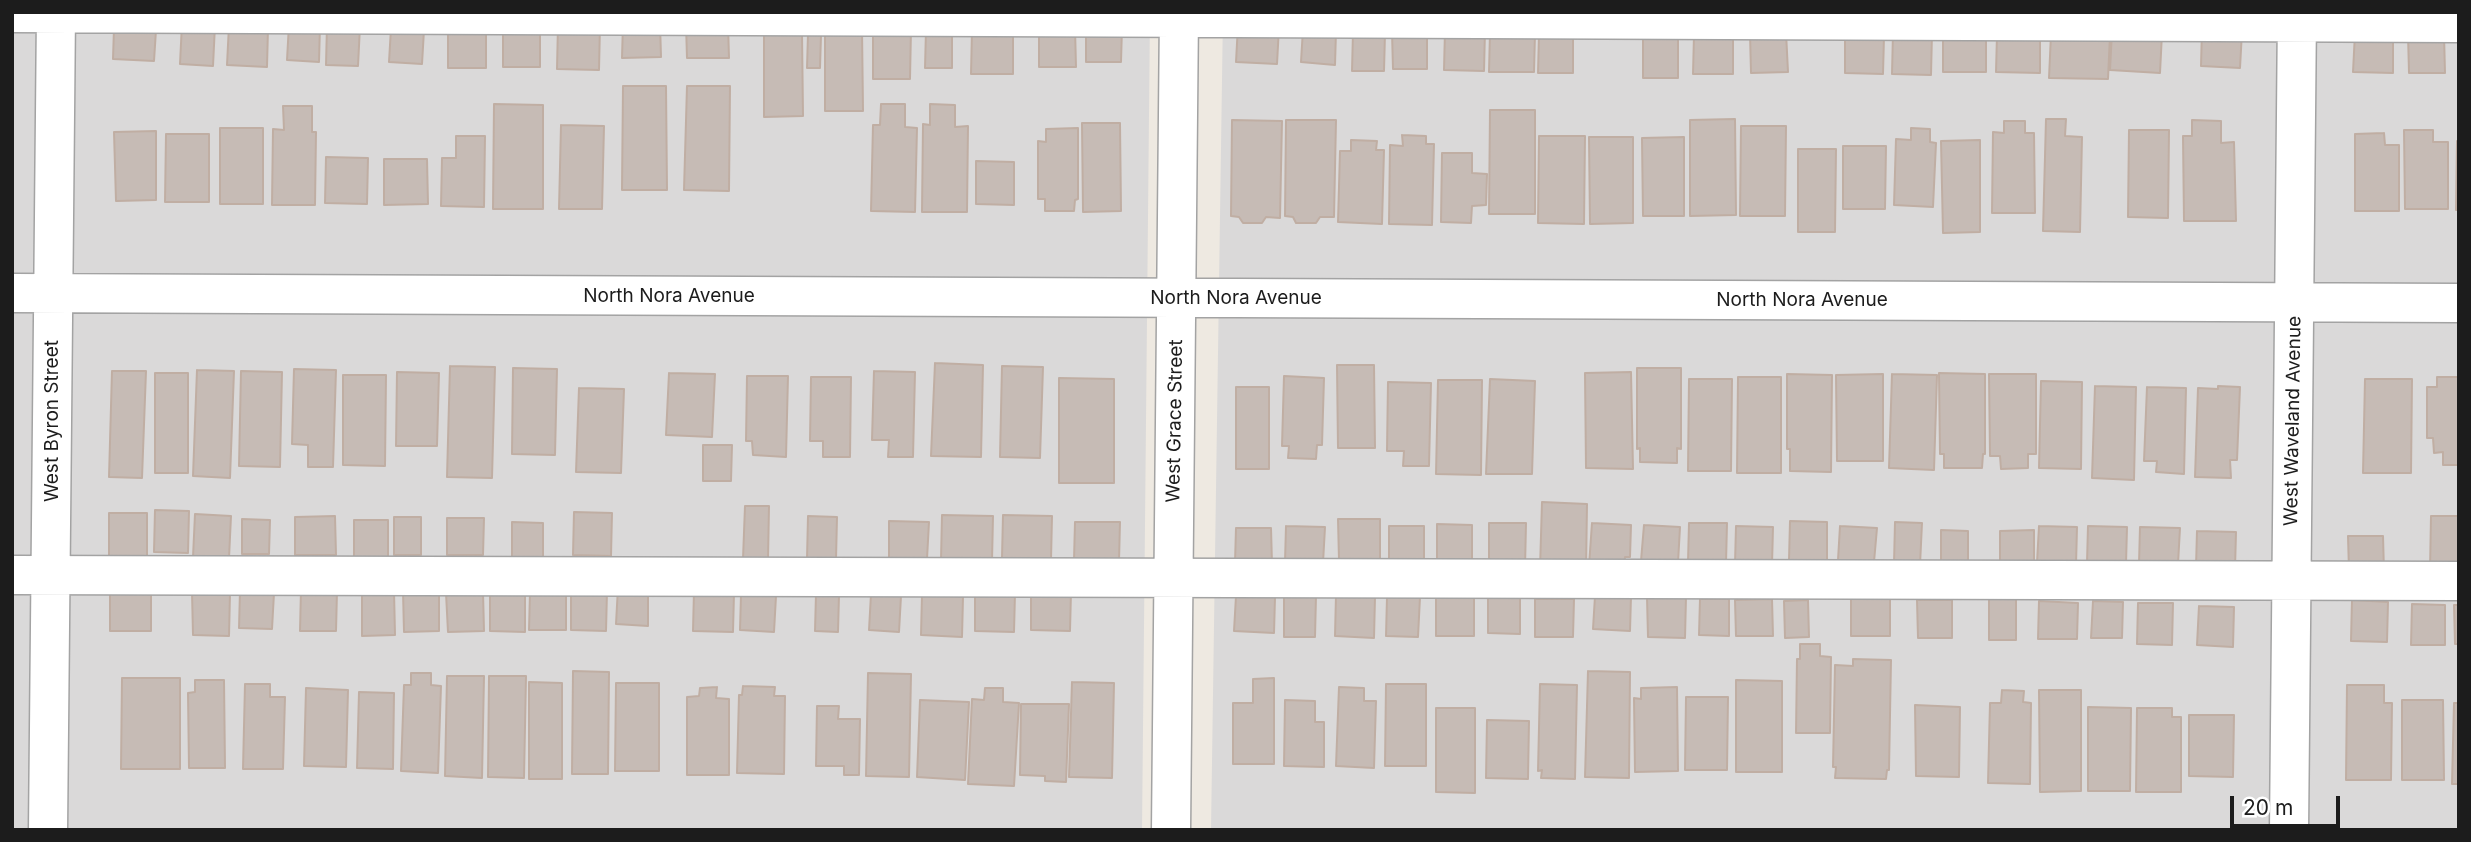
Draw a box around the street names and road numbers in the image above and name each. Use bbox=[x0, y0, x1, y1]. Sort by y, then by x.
street label: North Nora Avenue bbox=[583, 285, 755, 307]
street label: North Nora Avenue bbox=[1150, 287, 1322, 309]
street label: North Nora Avenue bbox=[1716, 289, 1888, 311]
street label: West Waveland Avenue bbox=[2280, 316, 2306, 526]
street label: West Grace Street bbox=[1162, 339, 1188, 503]
street label: West Byron Street bbox=[41, 340, 63, 502]

